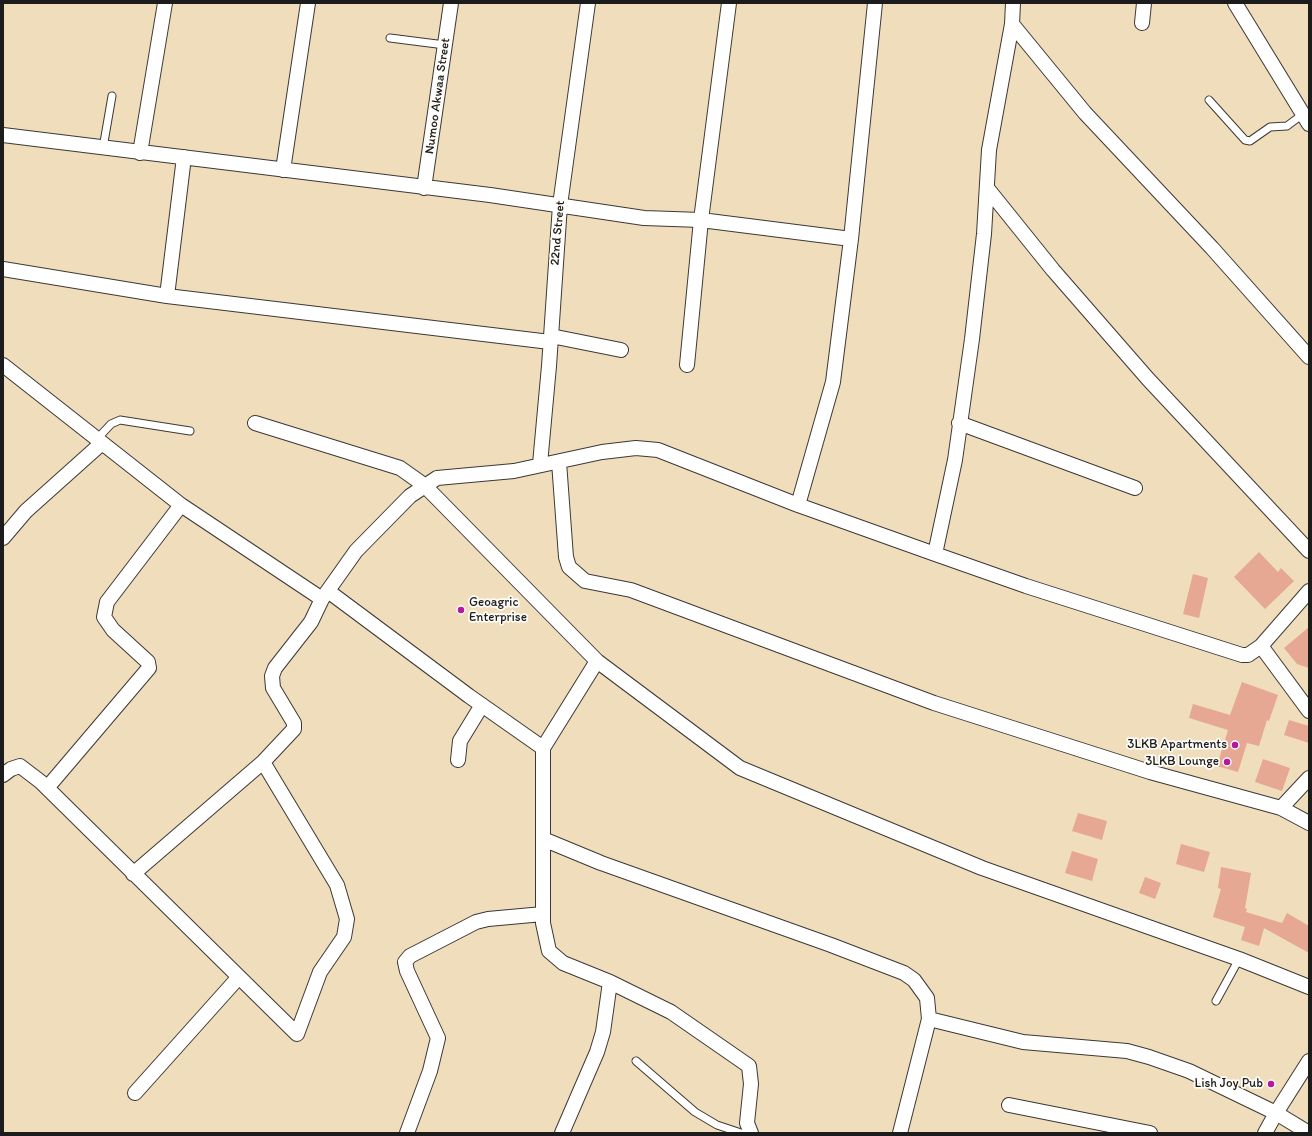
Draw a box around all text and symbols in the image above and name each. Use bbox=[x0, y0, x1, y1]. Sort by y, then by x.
street label: Numoo Akwaa Street bbox=[422, 37, 454, 155]
street label: 22nd Street bbox=[547, 200, 569, 266]
place label: Geoagric Enterprise bbox=[469, 595, 527, 626]
marker: Geoagric Enterprise bbox=[456, 605, 466, 615]
place label: 3LKB Apartments bbox=[1127, 737, 1227, 753]
marker: 3LKB Apartments bbox=[1230, 740, 1240, 750]
place label: 3LKB Lounge bbox=[1145, 754, 1219, 770]
marker: 3LKB Lounge bbox=[1222, 757, 1232, 767]
place label: Lish Joy Pub bbox=[1195, 1076, 1263, 1092]
marker: Lish Joy Pub bbox=[1266, 1079, 1276, 1089]

